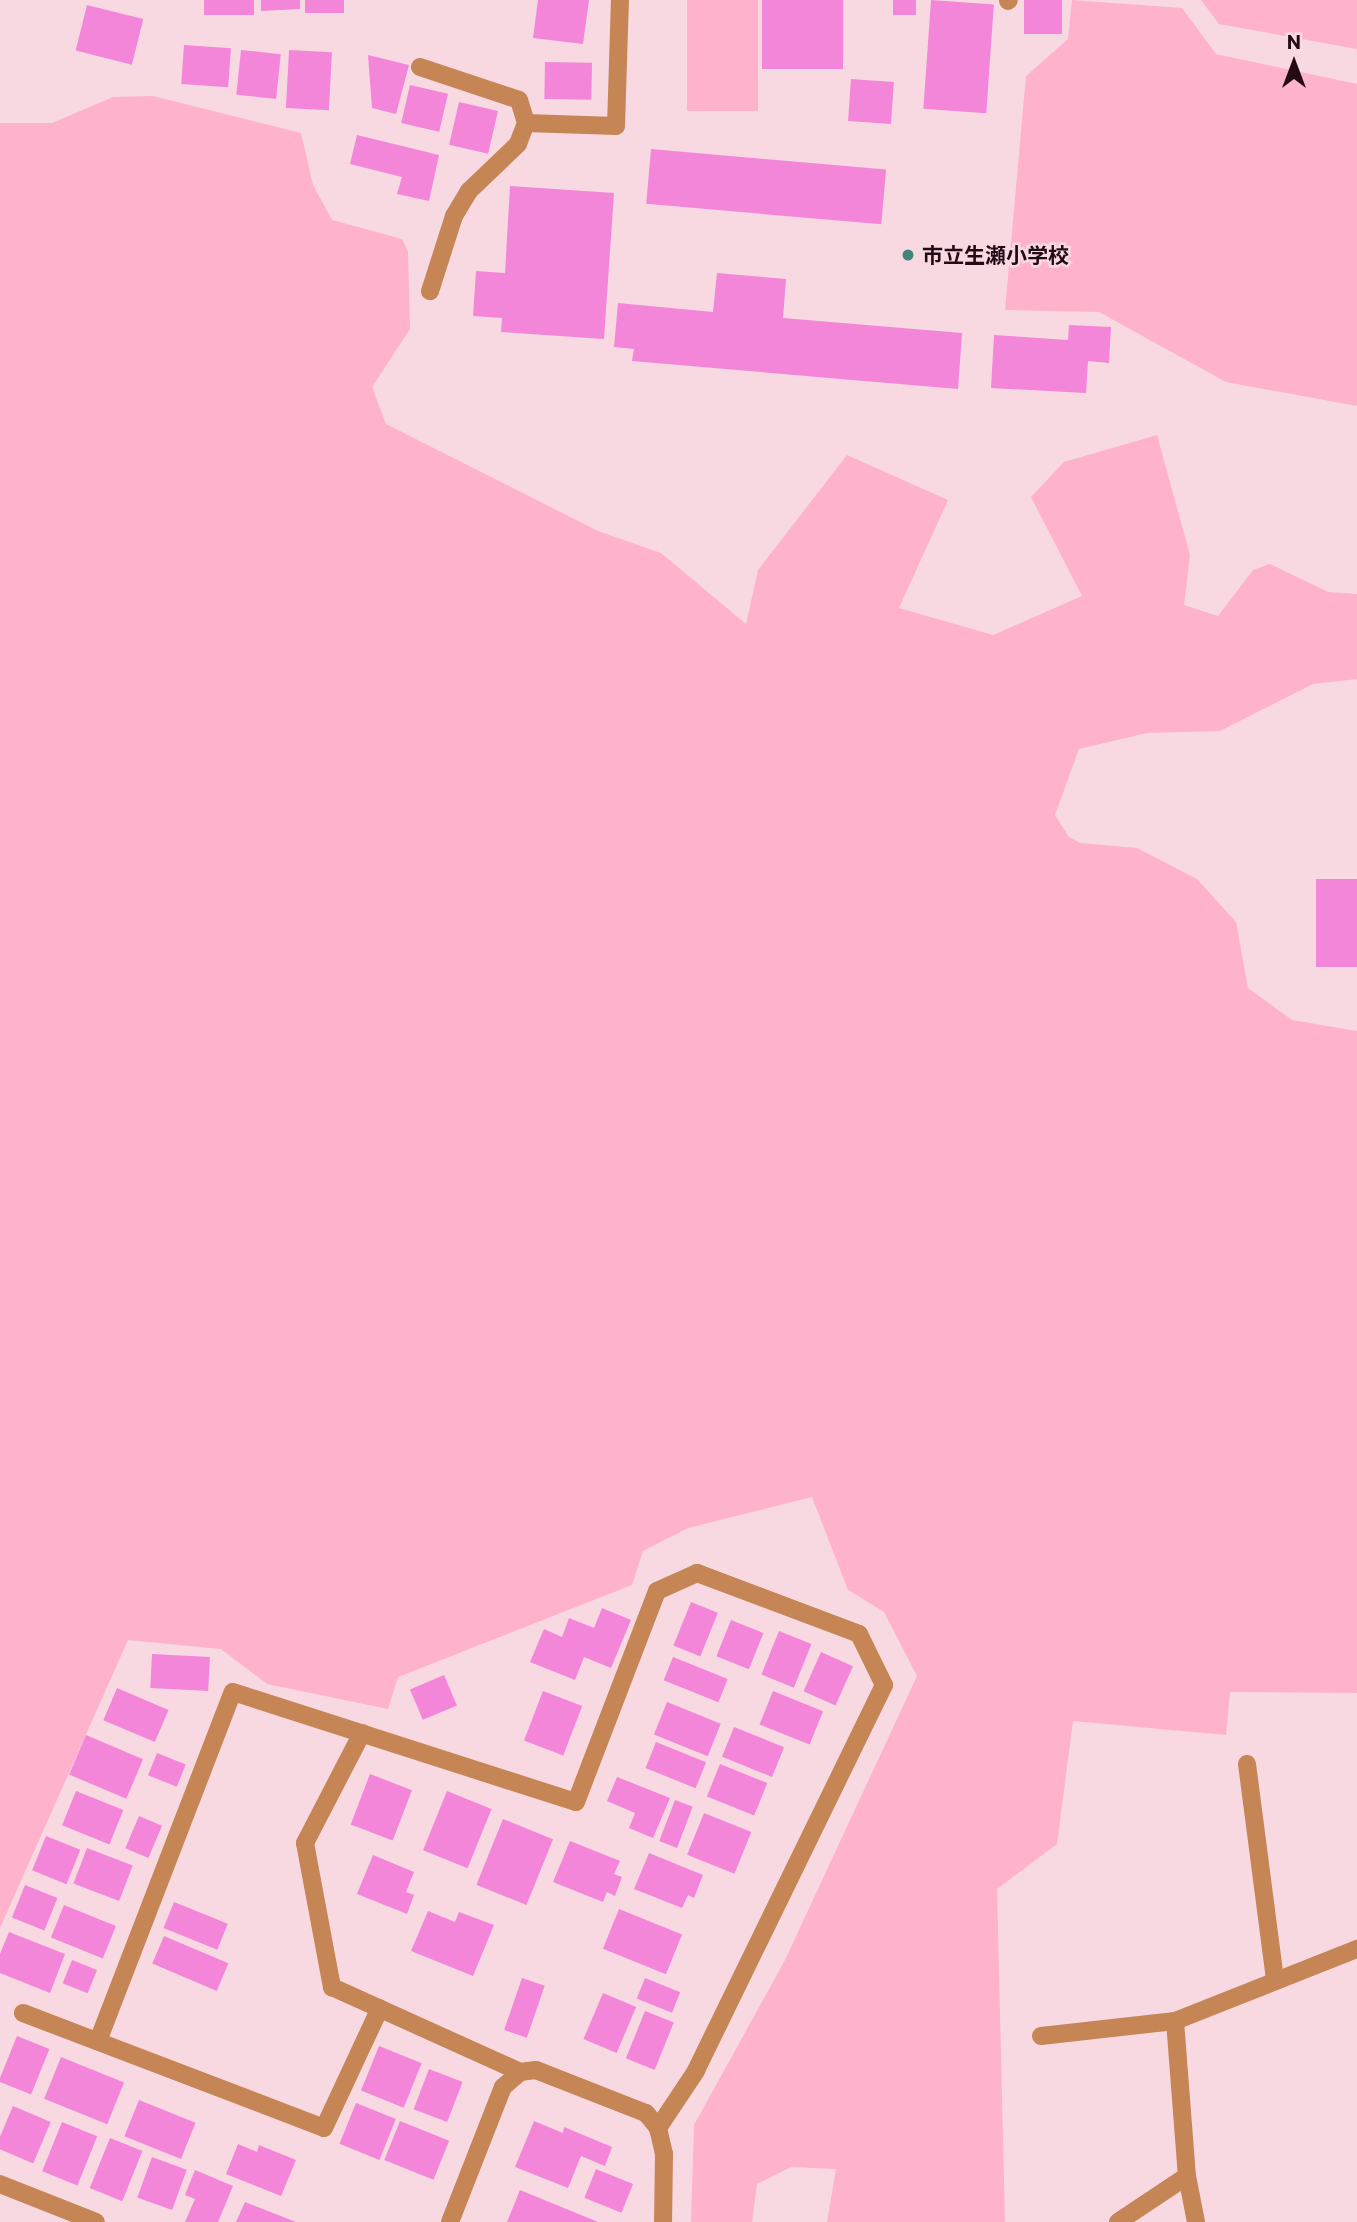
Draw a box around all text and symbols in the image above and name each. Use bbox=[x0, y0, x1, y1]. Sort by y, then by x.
north arrow bbox=[1259, 28, 1329, 98]
text: N bbox=[1287, 30, 1301, 53]
place label: 市立生瀬小学校 bbox=[922, 242, 1069, 268]
marker: 市立生瀬小学校 bbox=[900, 247, 916, 263]

